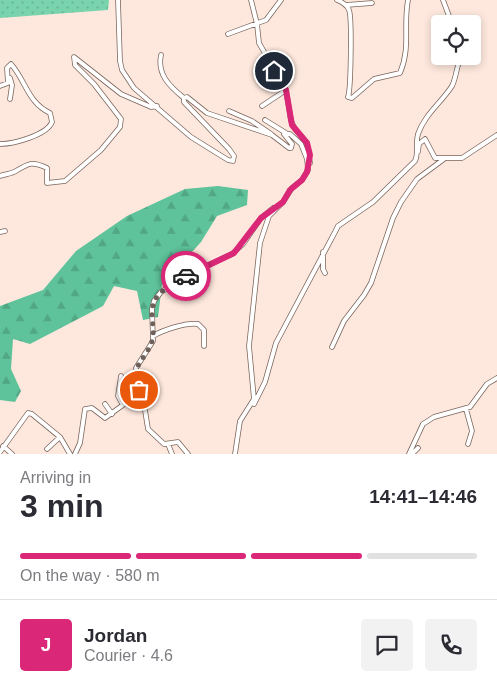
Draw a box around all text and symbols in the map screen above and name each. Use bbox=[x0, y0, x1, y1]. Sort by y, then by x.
map controls bbox=[431, 15, 481, 65]
button: locate bbox=[431, 15, 481, 65]
pin bbox=[253, 50, 295, 92]
icon: home bbox=[260, 57, 288, 85]
courier bbox=[161, 251, 211, 301]
icon: car bbox=[172, 262, 200, 290]
pin bbox=[118, 369, 160, 411]
icon: bag bbox=[125, 376, 153, 404]
text: Arriving in bbox=[20, 469, 91, 486]
text: 14:41–14:46 bbox=[369, 486, 477, 507]
text: 3 min bbox=[20, 488, 104, 524]
text: On the way · 580 m bbox=[20, 567, 160, 584]
button: chat bbox=[361, 619, 413, 671]
button: phone bbox=[425, 619, 477, 671]
text: Jordan bbox=[84, 625, 147, 646]
text: J bbox=[41, 634, 51, 655]
text: Courier · 4.6 bbox=[84, 647, 173, 664]

